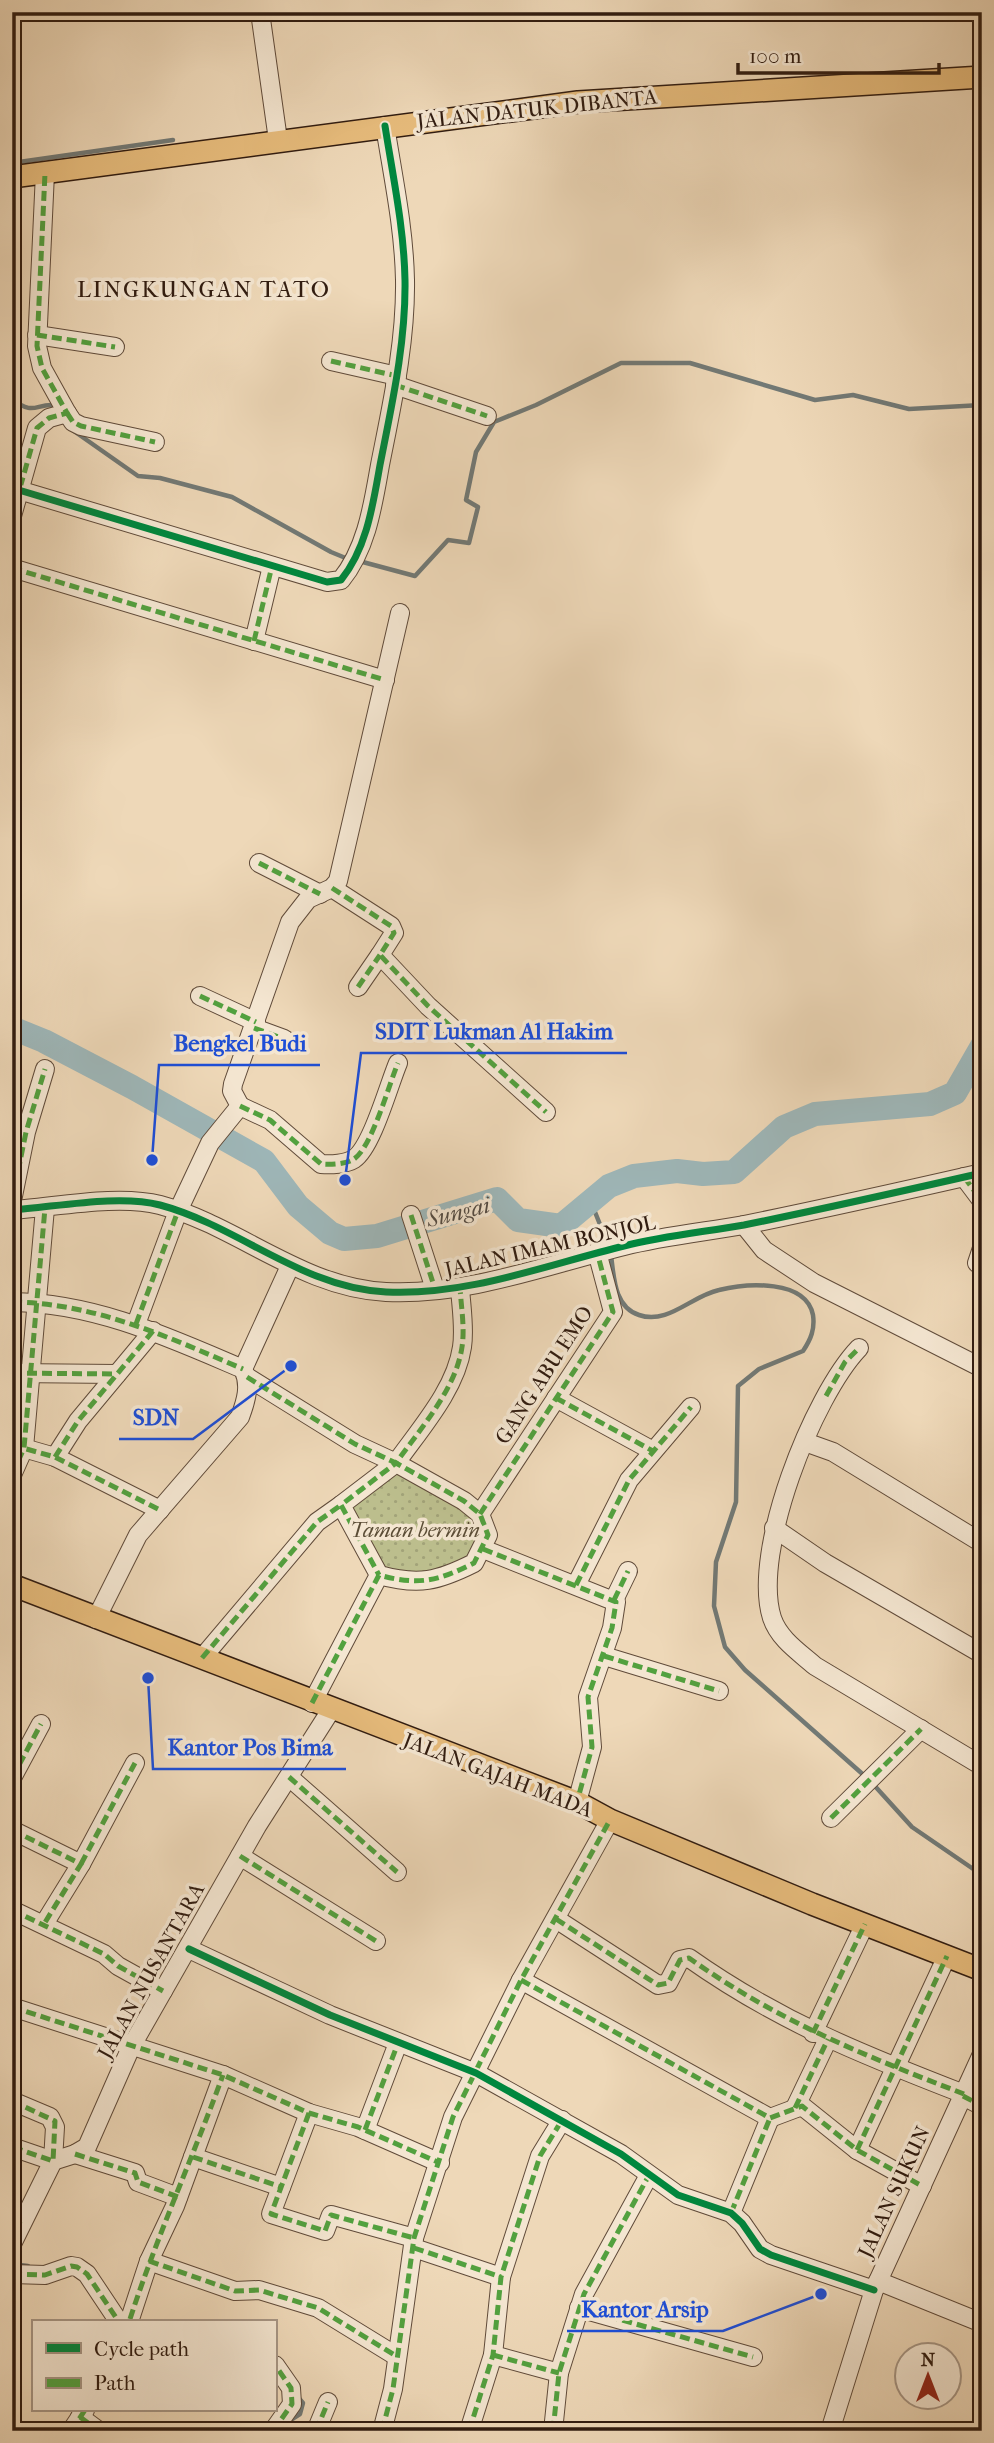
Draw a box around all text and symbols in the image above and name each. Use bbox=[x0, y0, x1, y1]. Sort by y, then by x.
scale bar bbox=[738, 32, 940, 76]
text: 100 m bbox=[749, 44, 802, 68]
street label: JALAN DATUK DIBANTA bbox=[414, 84, 659, 134]
district label: LINGKUNGAN TATO bbox=[77, 276, 331, 303]
callout: SDIT Lukman Al Hakim bbox=[361, 1009, 627, 1053]
text: SDIT Lukman Al Hakim bbox=[375, 1018, 614, 1045]
callout: Bengkel Budi bbox=[159, 1021, 320, 1065]
text: Bengkel Budi bbox=[173, 1030, 307, 1057]
water label: Sungai bbox=[423, 1191, 494, 1234]
street label: JALAN IMAM BONJOL bbox=[440, 1210, 658, 1282]
street label: GANG ABU EMO bbox=[490, 1301, 598, 1449]
callout: SDN bbox=[119, 1395, 193, 1439]
text: SDN bbox=[133, 1404, 180, 1431]
park label: Taman bermin bbox=[350, 1518, 480, 1542]
callout: Kantor Pos Bima bbox=[153, 1725, 346, 1769]
street label: JALAN GAJAH MADA bbox=[398, 1727, 596, 1822]
text: Kantor Pos Bima bbox=[167, 1734, 334, 1761]
street label: JALAN NUSANTARA bbox=[92, 1879, 209, 2065]
street label: JALAN SUKUN bbox=[852, 2122, 935, 2264]
callout: Kantor Arsip bbox=[567, 2287, 723, 2331]
text: Kantor Arsip bbox=[581, 2296, 709, 2323]
legend bbox=[32, 2320, 276, 2412]
text: Cycle path bbox=[94, 2337, 189, 2361]
north arrow bbox=[892, 2342, 962, 2412]
text: N bbox=[921, 2349, 936, 2371]
text: Path bbox=[94, 2371, 136, 2395]

